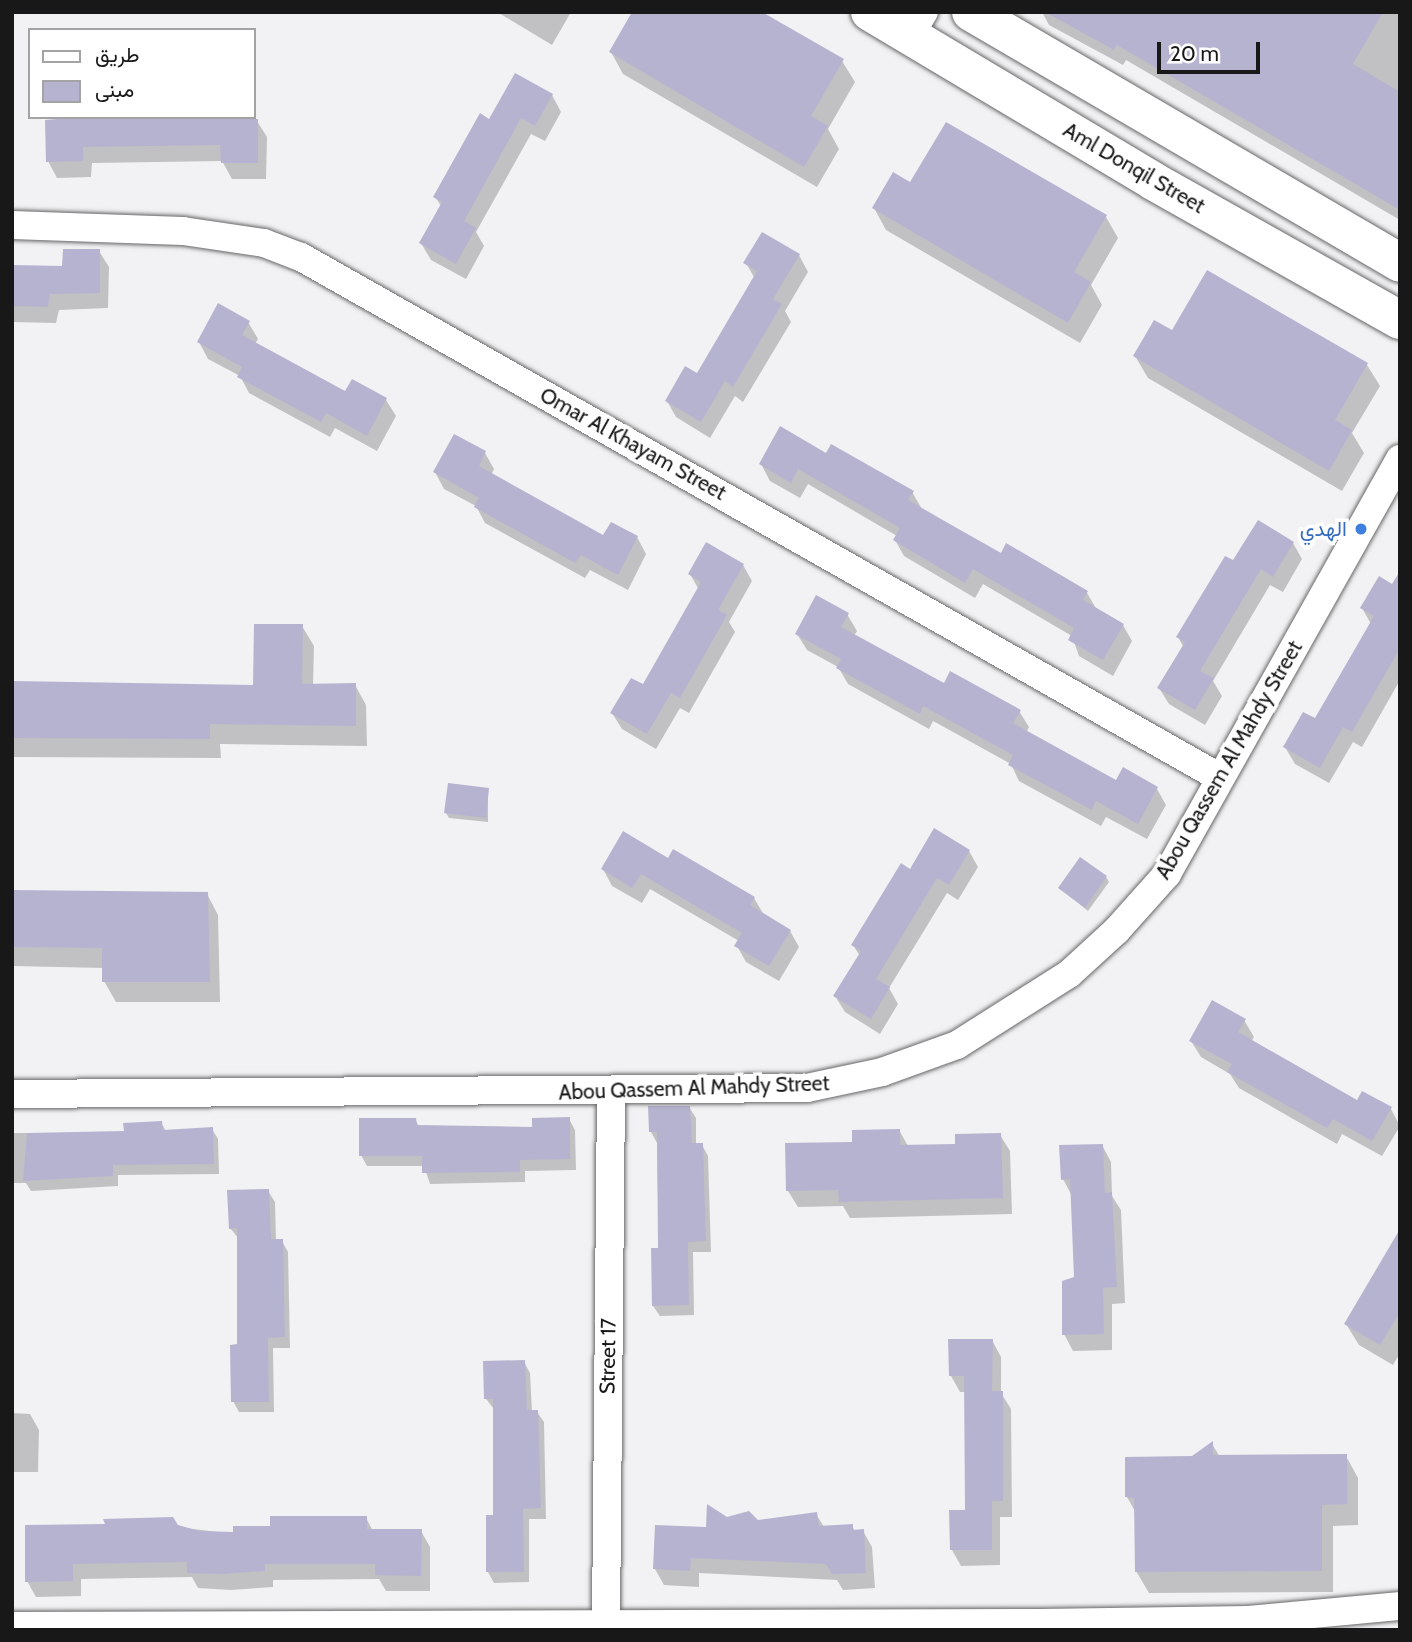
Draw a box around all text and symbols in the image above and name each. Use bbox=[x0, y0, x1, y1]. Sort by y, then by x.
legend bbox=[28, 28, 256, 119]
scale bar bbox=[1160, 28, 1263, 72]
text: 20 m bbox=[1170, 41, 1219, 66]
text: طريق bbox=[95, 42, 140, 67]
text: مبنى bbox=[95, 77, 134, 102]
street label: Aml Donqil Street bbox=[1059, 117, 1209, 219]
street label: Omar Al Khayam Street bbox=[536, 382, 730, 506]
place label: الهدي bbox=[1300, 516, 1347, 542]
marker: الهدي bbox=[1353, 521, 1369, 537]
street label: Abou Qassem Al Mahdy Street bbox=[1150, 636, 1308, 884]
street label: Abou Qassem Al Mahdy Street bbox=[558, 1071, 830, 1105]
street label: Street 17 bbox=[595, 1318, 621, 1394]

